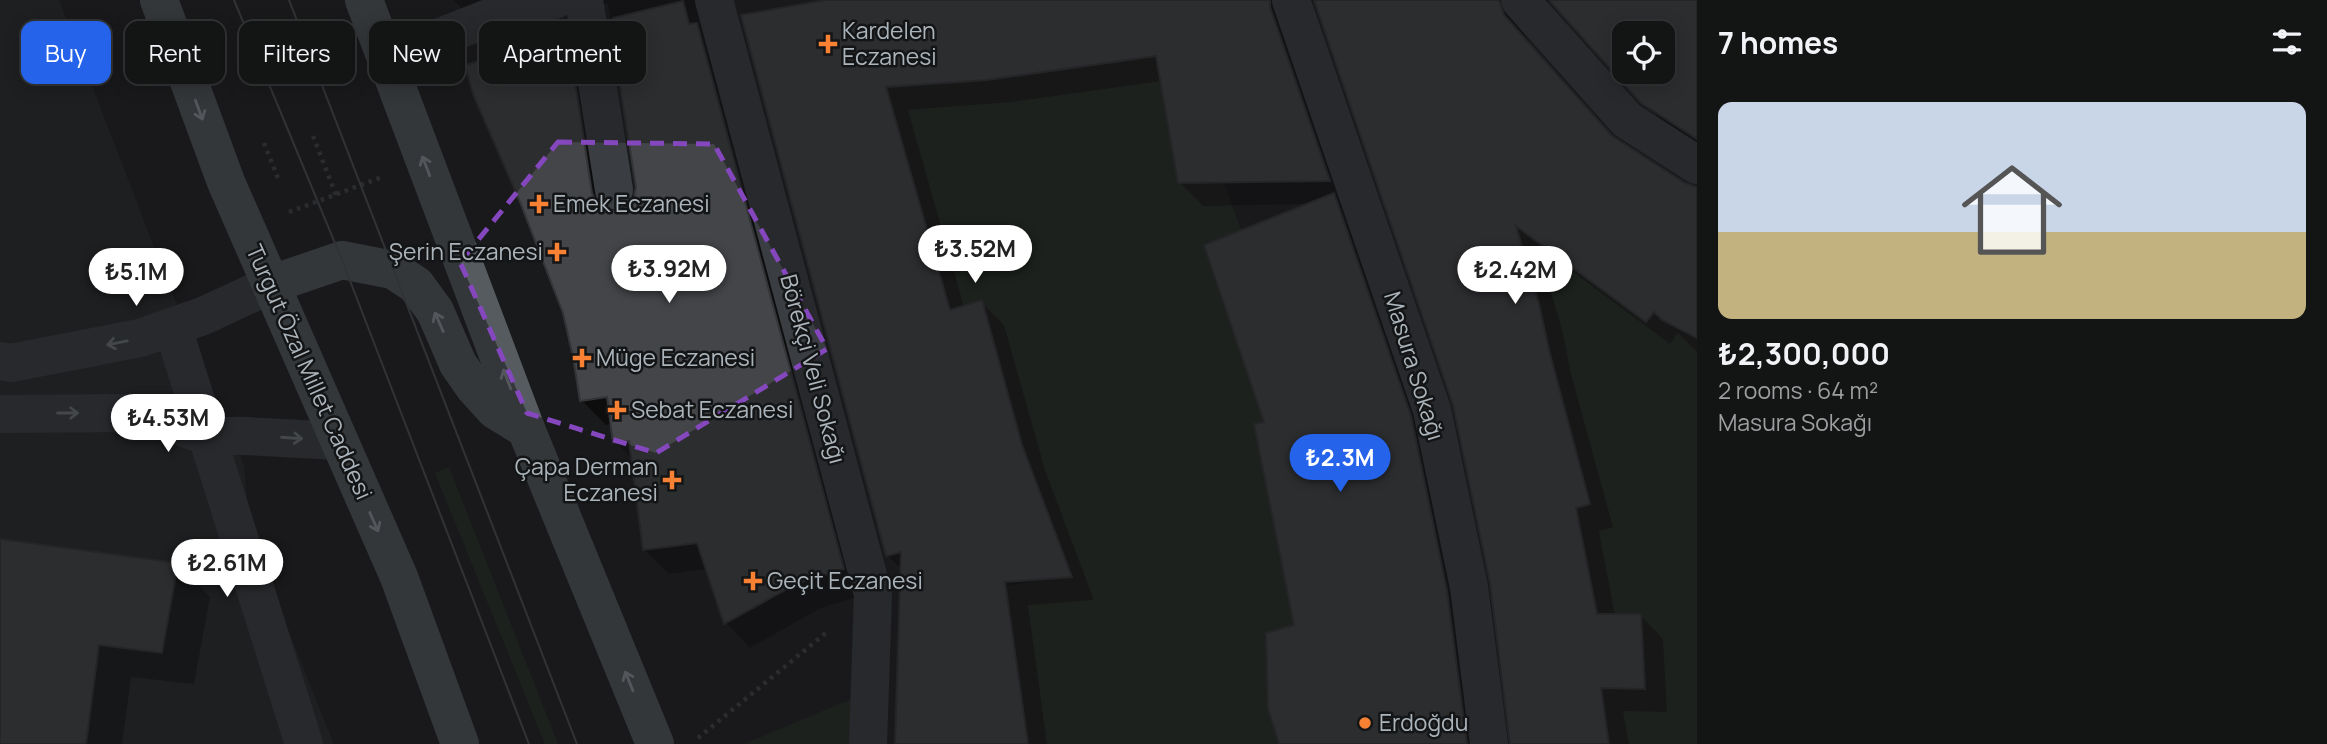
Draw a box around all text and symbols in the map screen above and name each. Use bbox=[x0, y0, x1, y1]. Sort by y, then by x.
place label: Kardelen Eczanesi bbox=[842, 14, 937, 72]
chip: Buy bbox=[21, 21, 111, 84]
chip: Rent bbox=[125, 21, 225, 84]
chip: Filters bbox=[239, 21, 355, 84]
chip: New bbox=[369, 21, 465, 84]
chip: Apartment bbox=[479, 21, 646, 84]
map controls bbox=[1612, 21, 1675, 84]
button: locate bbox=[1612, 21, 1675, 84]
text: 7 homes bbox=[1718, 22, 1838, 63]
icon: filters bbox=[2268, 23, 2306, 61]
marker: Kardelen Eczanesi bbox=[820, 36, 836, 52]
one-way arrow bbox=[194, 98, 207, 120]
icon: home bbox=[1949, 147, 2075, 273]
one-way arrow bbox=[419, 156, 432, 178]
place label: Emek Eczanesi bbox=[553, 187, 710, 219]
marker: Emek Eczanesi bbox=[531, 196, 547, 212]
pin: ₺3.52M bbox=[918, 226, 1032, 285]
text: ₺3.52M bbox=[934, 232, 1016, 264]
place label: Şerin Eczanesi bbox=[389, 235, 543, 267]
street label: Turgut Özal Millet Caddesi bbox=[239, 239, 381, 504]
marker: Şerin Eczanesi bbox=[549, 244, 565, 260]
pin: ₺3.92M bbox=[612, 246, 726, 305]
pin: ₺2.42M bbox=[1458, 246, 1572, 306]
pin: ₺5.1M bbox=[87, 248, 185, 308]
text: ₺3.92M bbox=[627, 252, 711, 284]
text: ₺2.42M bbox=[1473, 253, 1557, 285]
text: ₺5.1M bbox=[105, 255, 167, 287]
street label: Börekçi Veli Sokağı bbox=[773, 270, 855, 467]
street label: Masura Sokağı bbox=[1377, 287, 1453, 444]
one-way arrow bbox=[432, 312, 445, 333]
text: ₺2,300,000 bbox=[1718, 333, 1890, 374]
one-way arrow bbox=[106, 336, 129, 350]
place label: Müge Eczanesi bbox=[596, 341, 755, 373]
marker: Müge Eczanesi bbox=[574, 350, 590, 366]
one-way arrow bbox=[500, 368, 513, 390]
text: 2 rooms · 64 m² bbox=[1718, 374, 1878, 406]
place label: Sebat Eczanesi bbox=[631, 393, 793, 425]
pin: ₺4.53M bbox=[111, 394, 225, 454]
text: ₺4.53M bbox=[127, 401, 209, 433]
marker: Sebat Eczanesi bbox=[609, 402, 625, 418]
one-way arrow bbox=[56, 406, 79, 420]
text: Masura Sokağı bbox=[1718, 406, 1872, 438]
one-way arrow bbox=[280, 432, 303, 445]
pin: ₺2.3M bbox=[1291, 434, 1389, 494]
text: ₺2.3M bbox=[1306, 441, 1374, 473]
place label: Çapa Derman Eczanesi bbox=[515, 450, 658, 508]
marker: Çapa Derman Eczanesi bbox=[664, 472, 680, 488]
one-way arrow bbox=[368, 511, 381, 532]
pin: ₺2.61M bbox=[170, 540, 284, 599]
text: ₺2.61M bbox=[187, 546, 267, 578]
place label: Geçit Eczanesi bbox=[767, 564, 923, 596]
marker: Geçit Eczanesi bbox=[745, 573, 761, 589]
one-way arrow bbox=[621, 671, 634, 692]
place label: Erdoğdu bbox=[1379, 706, 1468, 738]
marker: Erdoğdu bbox=[1357, 715, 1373, 731]

